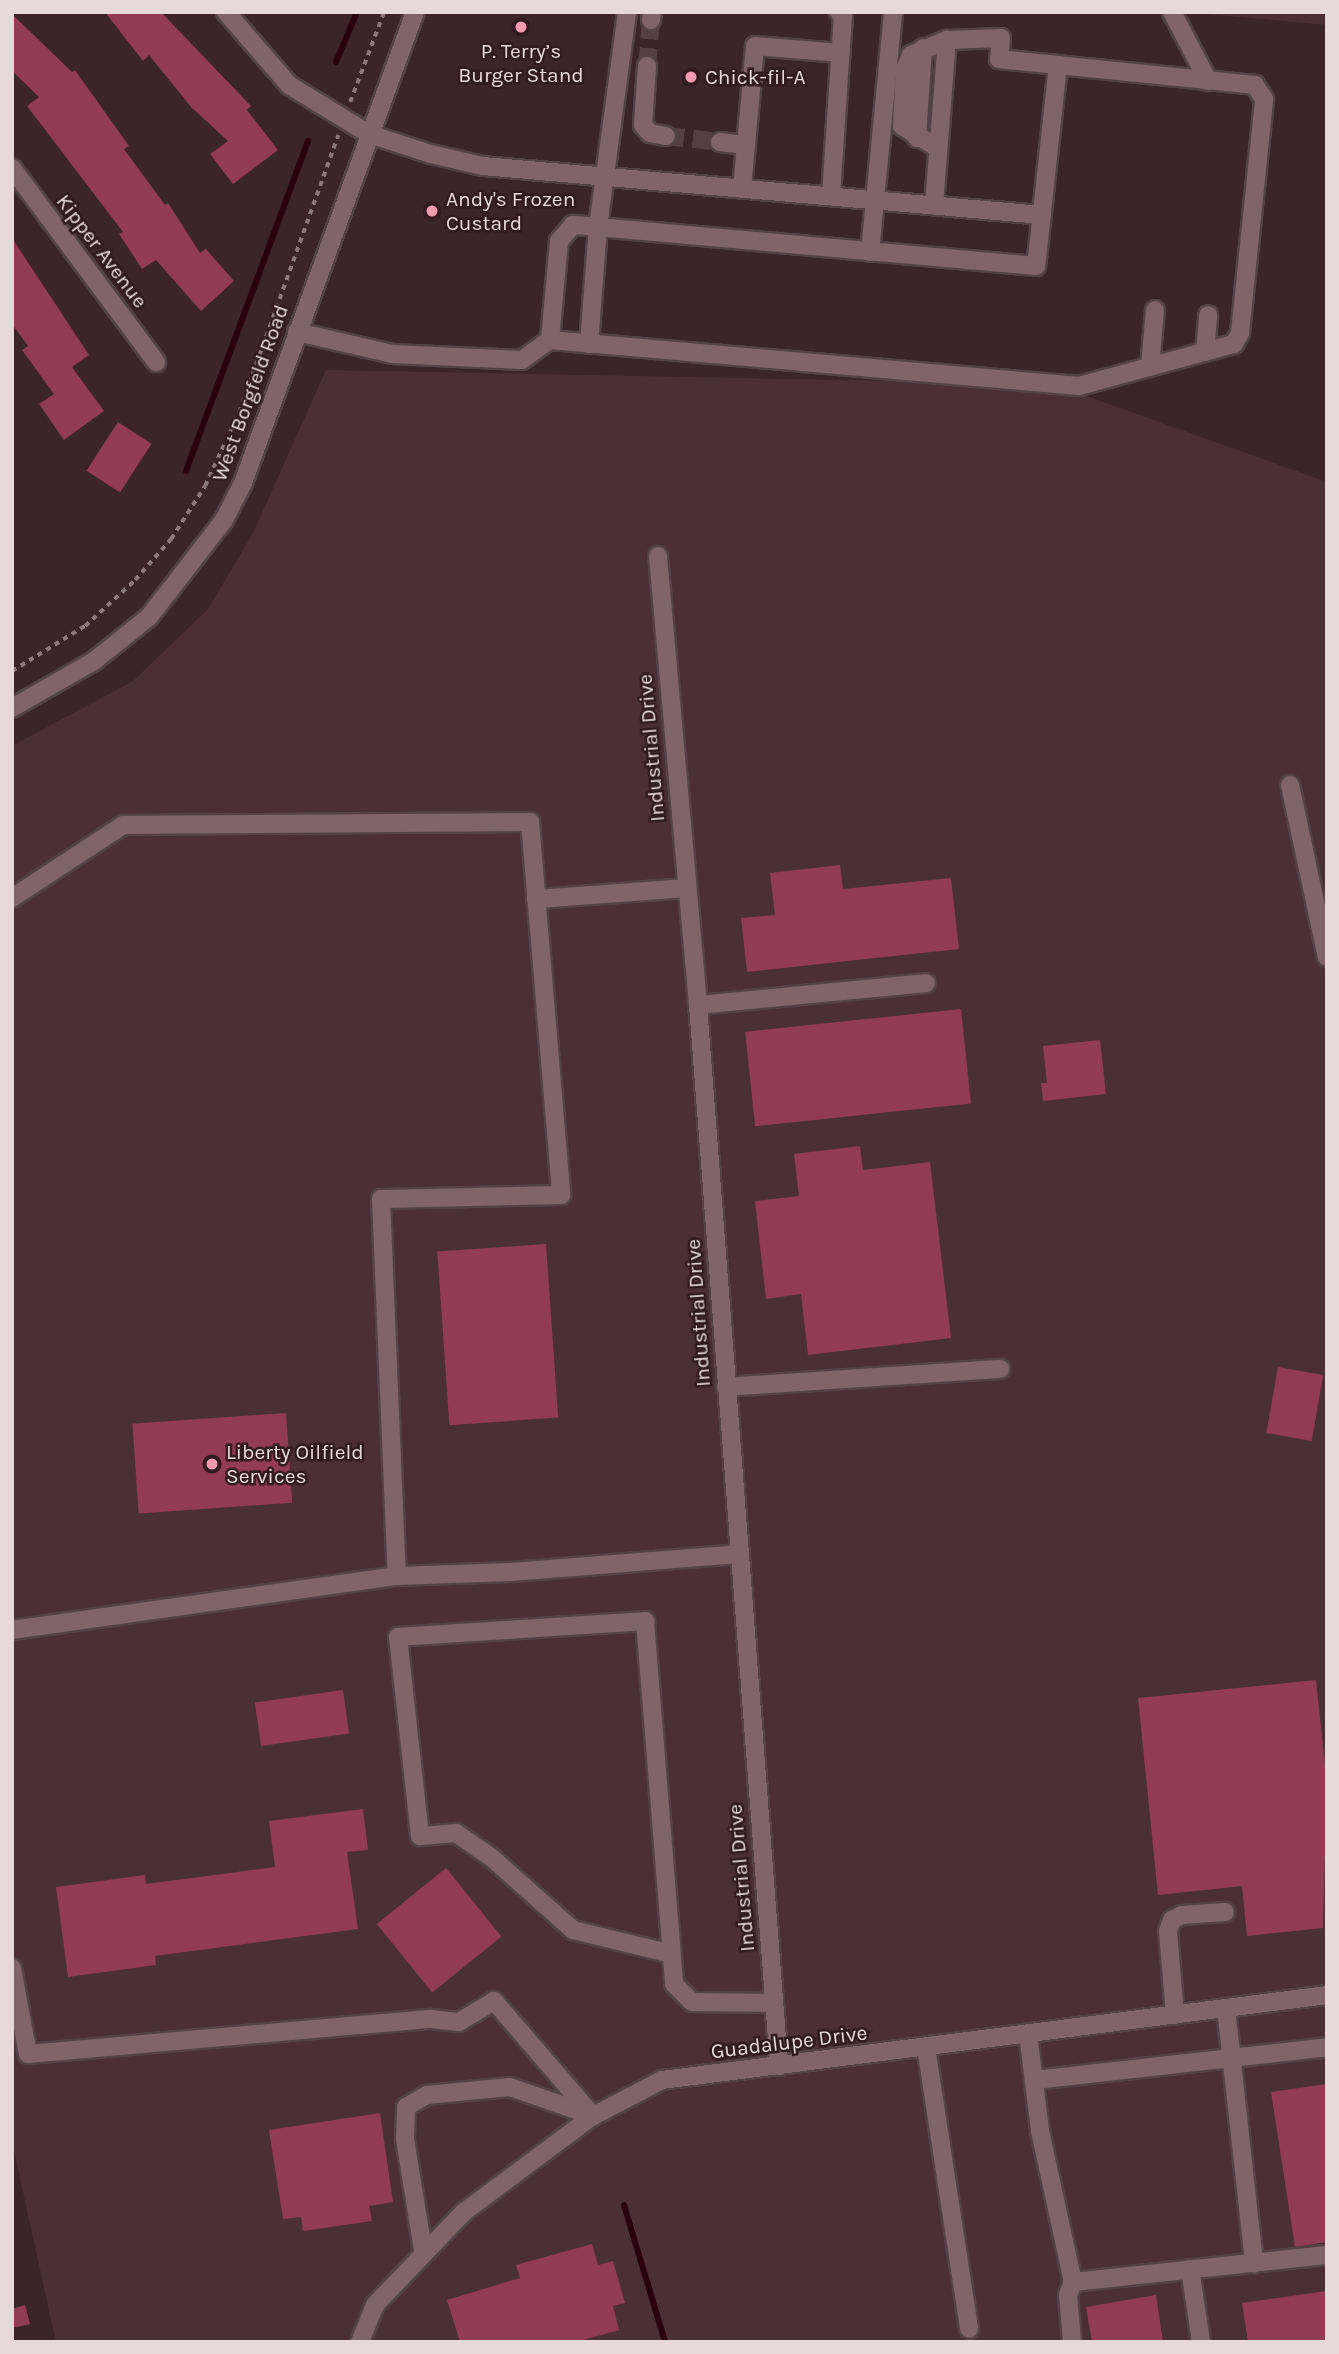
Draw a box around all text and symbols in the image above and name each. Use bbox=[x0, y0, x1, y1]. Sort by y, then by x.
marker: P. Terry’s Burger Stand bbox=[513, 19, 529, 35]
place label: P. Terry’s Burger Stand bbox=[458, 38, 584, 88]
place label: Chick-fil-A bbox=[705, 64, 805, 90]
marker: Chick-fil-A bbox=[683, 69, 699, 85]
place label: Andy's Frozen Custard bbox=[446, 186, 575, 236]
street label: Kipper Avenue bbox=[51, 189, 153, 313]
marker: Andy's Frozen Custard bbox=[424, 203, 440, 219]
street label: West Borgfeld Road bbox=[206, 301, 294, 485]
street label: Industrial Drive bbox=[632, 673, 670, 823]
street label: Industrial Drive bbox=[680, 1238, 716, 1388]
place label: Liberty Oilfield Services bbox=[226, 1439, 364, 1489]
marker: Liberty Oilfield Services bbox=[204, 1456, 220, 1472]
street label: Industrial Drive bbox=[722, 1803, 760, 1953]
street label: Guadalupe Drive bbox=[709, 2020, 869, 2064]

